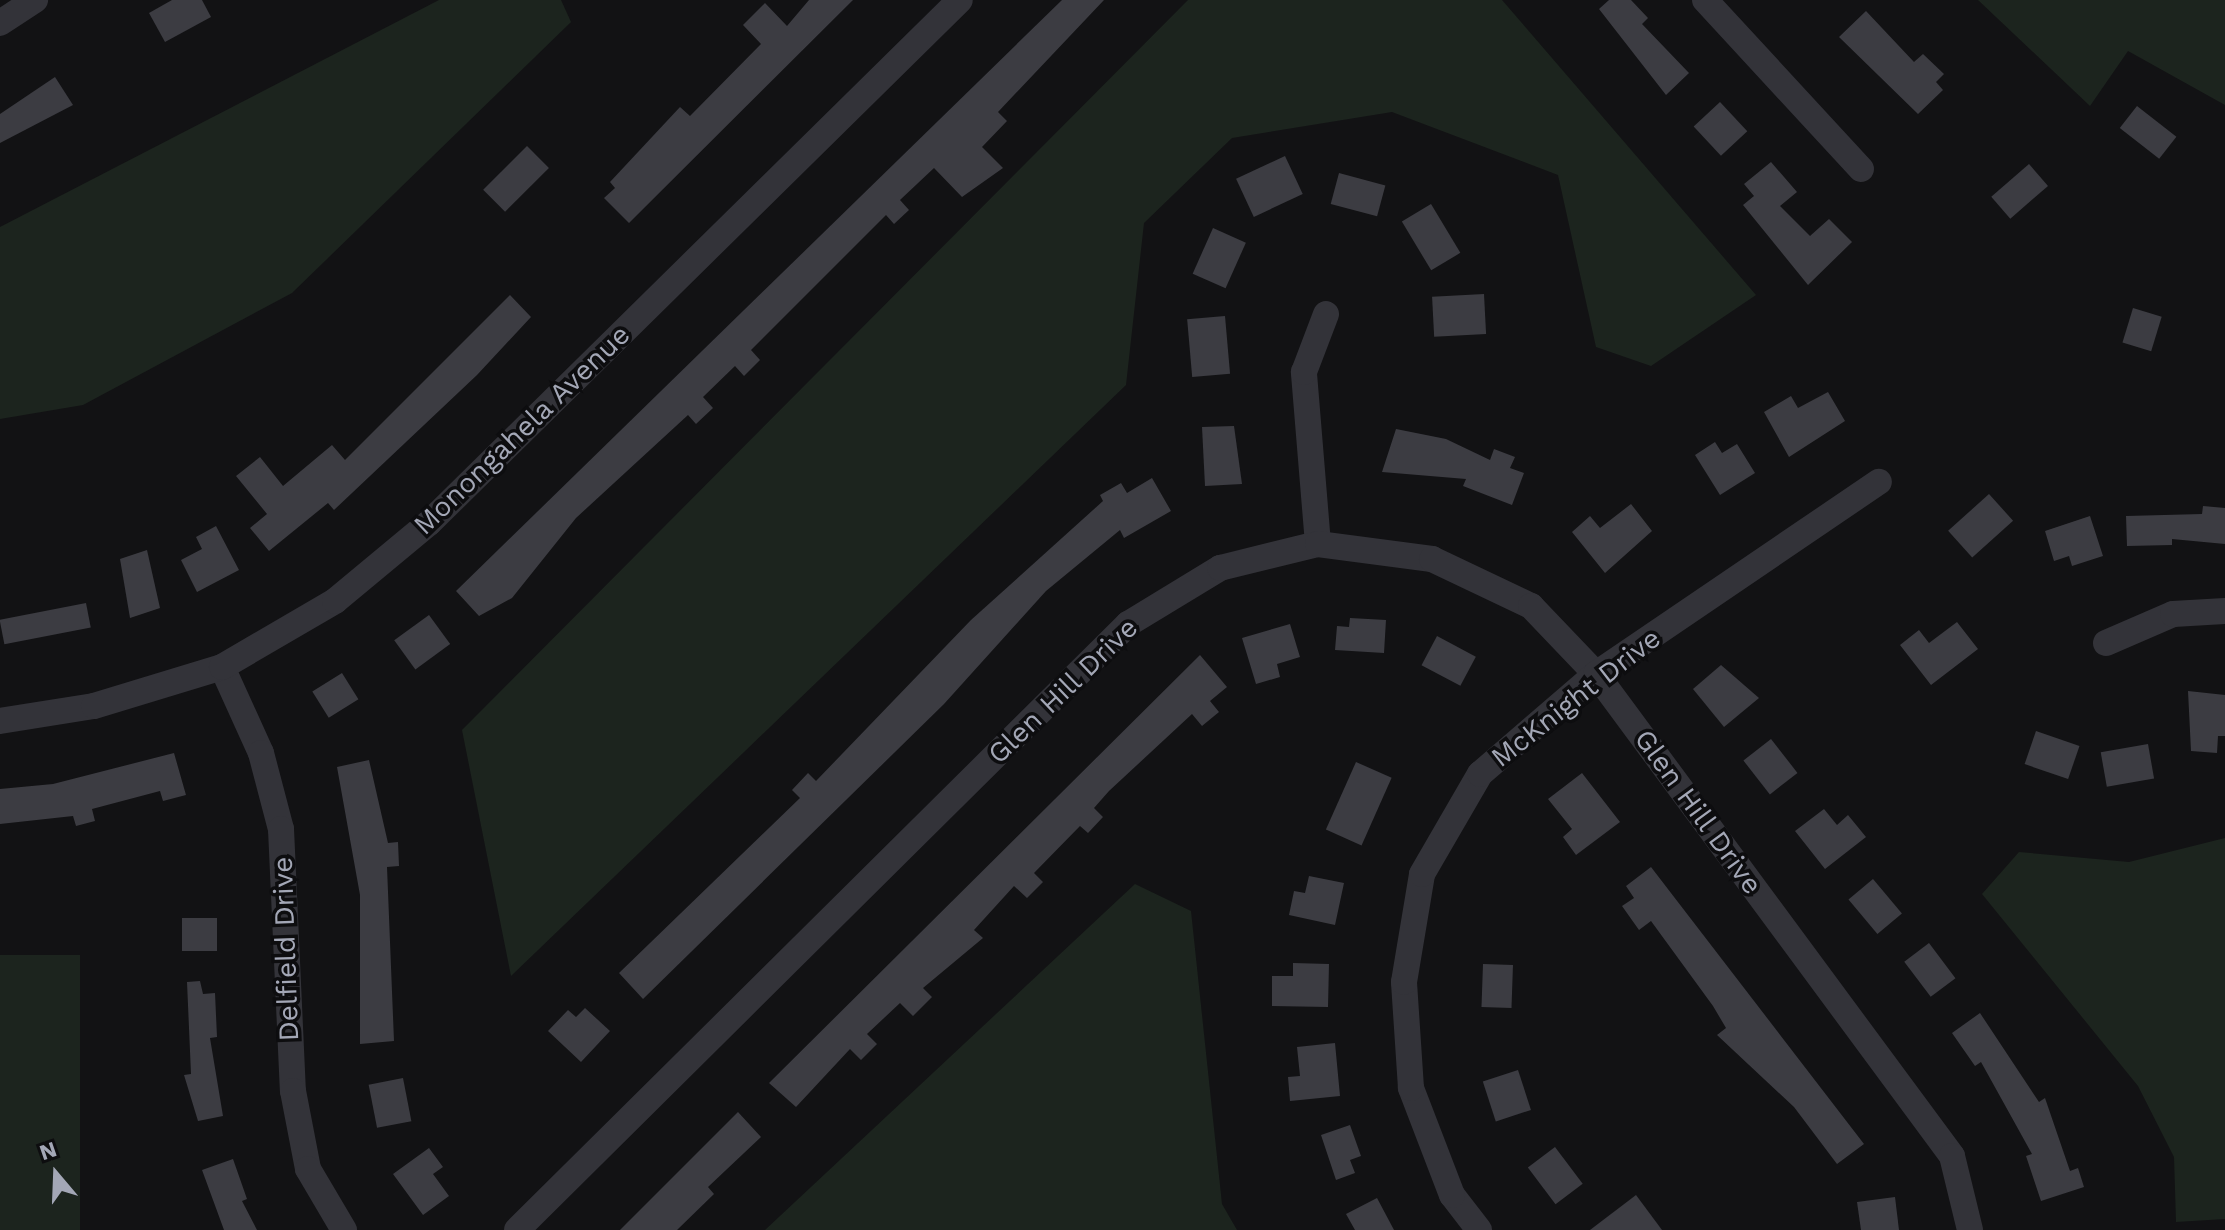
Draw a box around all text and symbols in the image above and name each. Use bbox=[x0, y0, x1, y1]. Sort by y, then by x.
street label: Monongahela Avenue bbox=[406, 317, 638, 543]
street label: Glen Hill Drive bbox=[981, 611, 1145, 771]
street label: McKnight Drive bbox=[1485, 622, 1667, 774]
street label: Glen Hill Drive bbox=[1627, 723, 1769, 901]
street label: Delfield Drive bbox=[266, 856, 306, 1042]
north arrow bbox=[16, 1134, 96, 1214]
text: N bbox=[36, 1136, 60, 1165]

